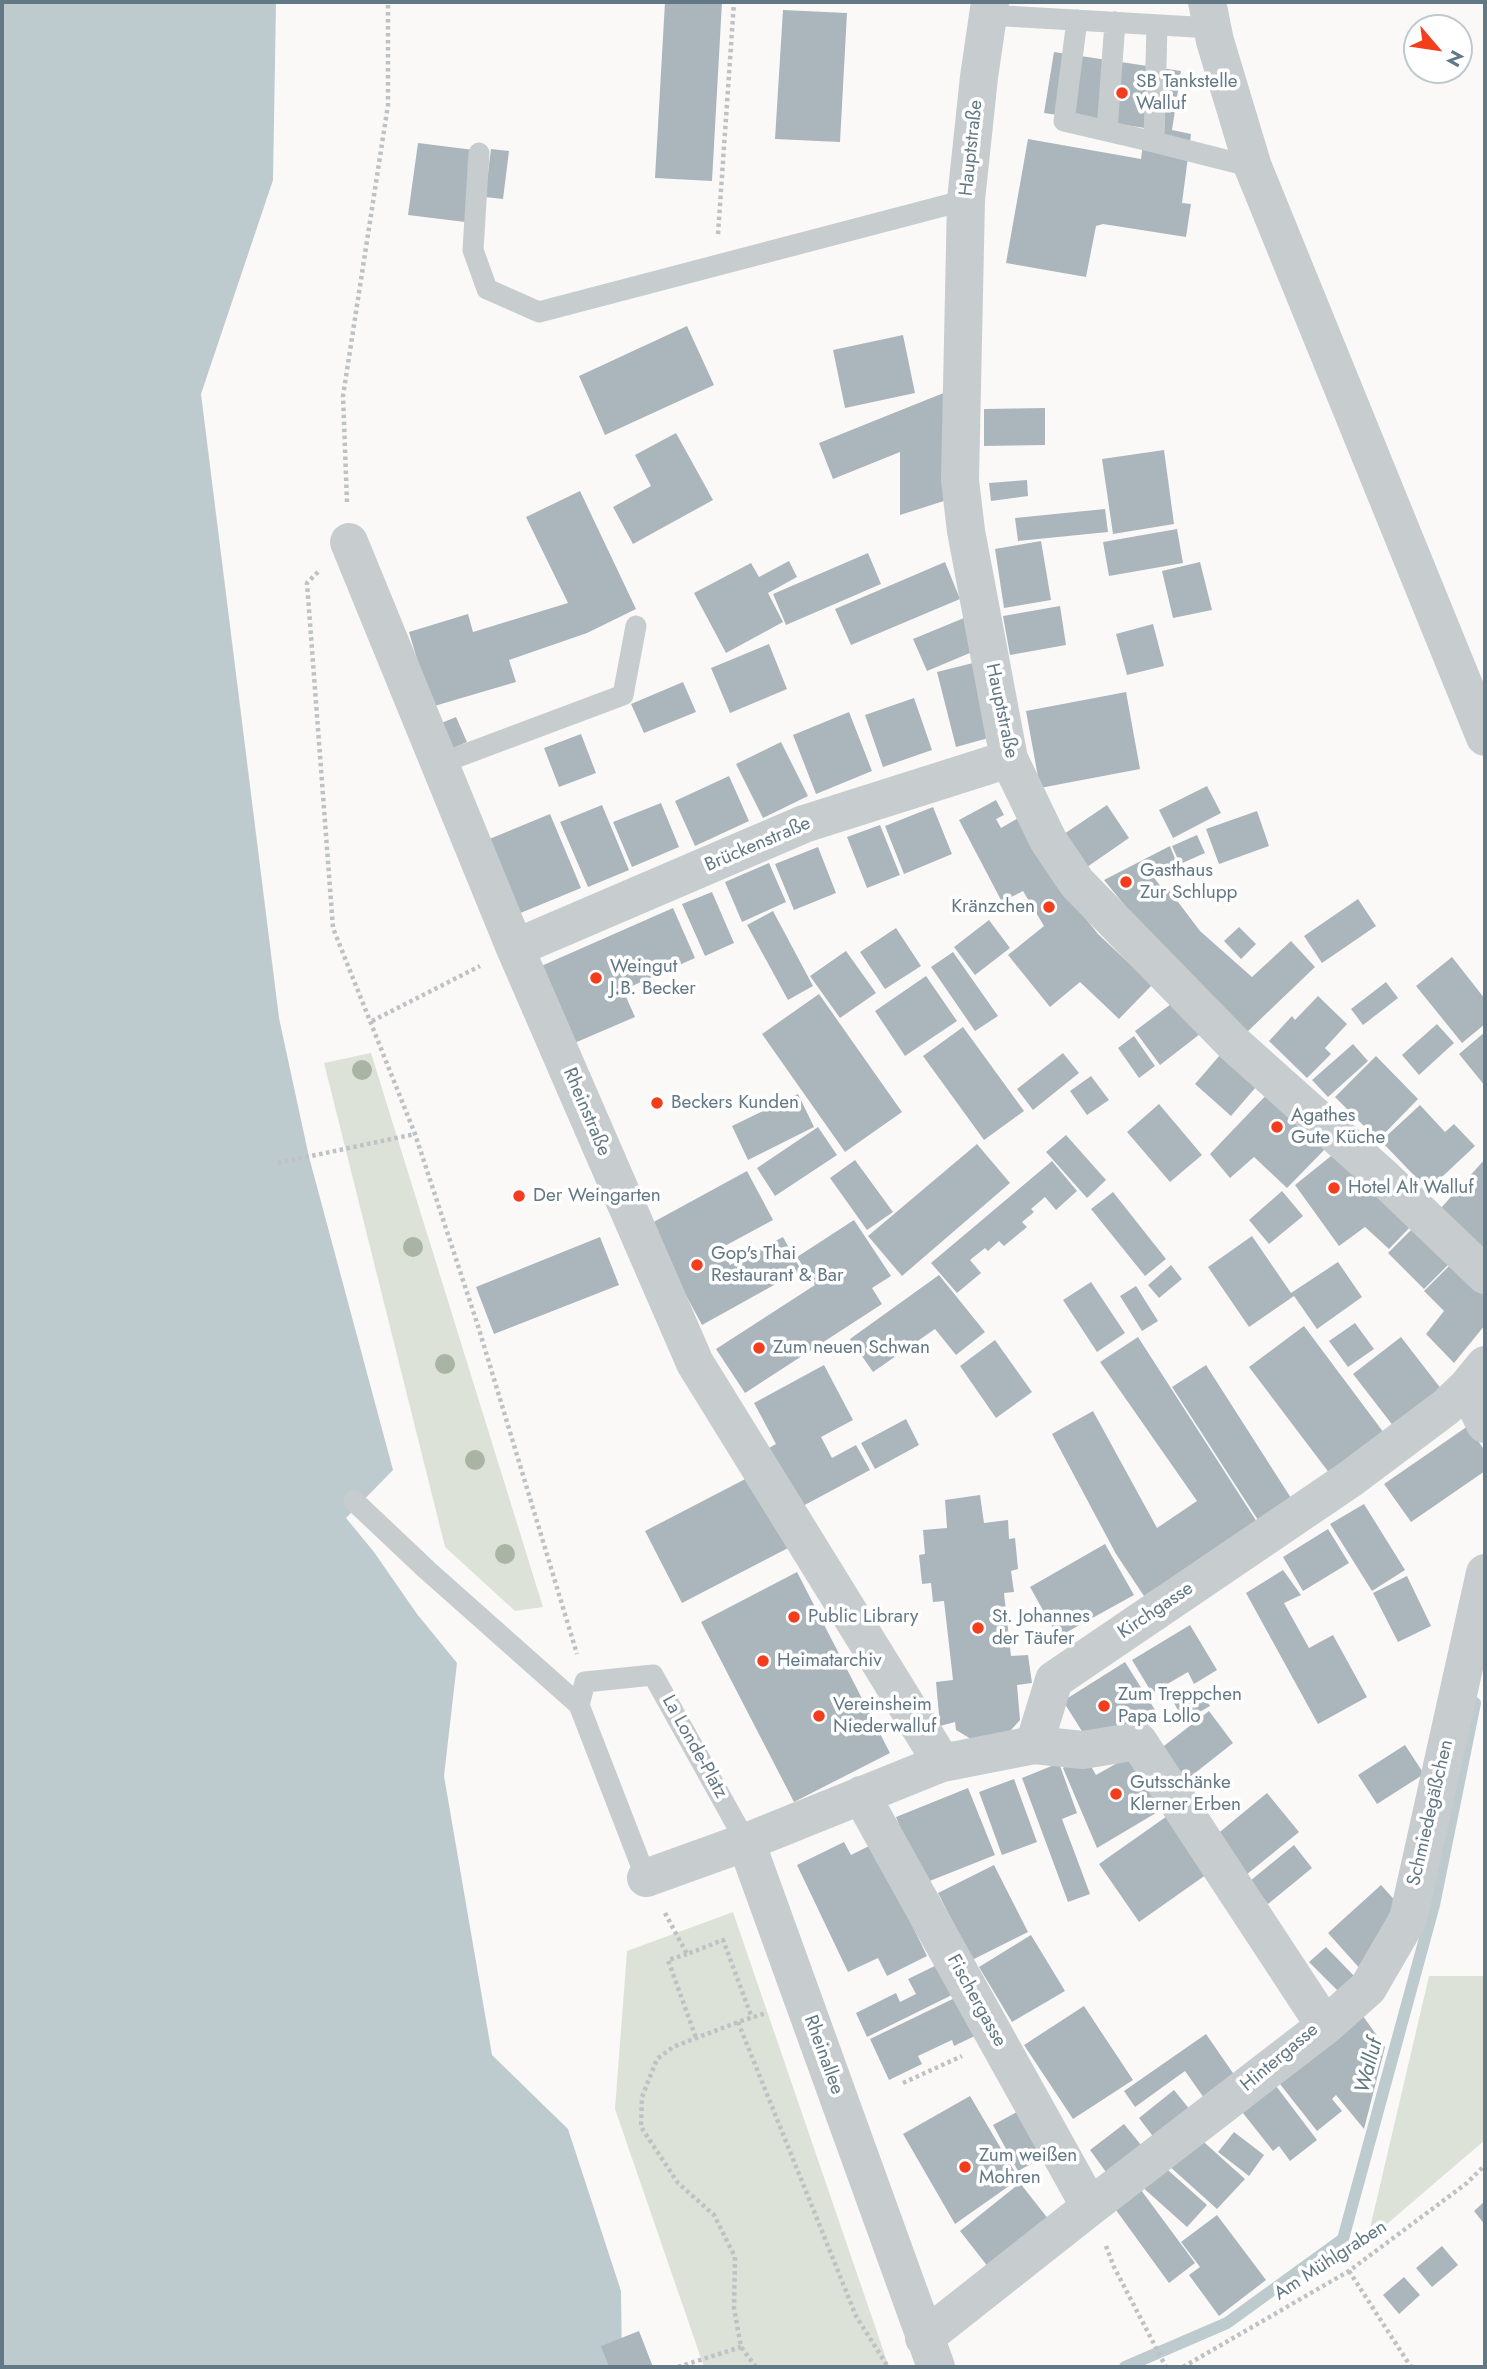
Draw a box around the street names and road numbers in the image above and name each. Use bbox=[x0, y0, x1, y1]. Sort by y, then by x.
street label: Hauptstraße bbox=[956, 99, 988, 197]
street label: Hauptstraße bbox=[980, 661, 1022, 761]
street label: Brückenstraße bbox=[702, 813, 814, 877]
street label: Rheinstraße bbox=[557, 1064, 615, 1160]
street label: Kirchgasse bbox=[1114, 1577, 1198, 1645]
street label: La Londe-Platz bbox=[656, 1692, 732, 1802]
street label: Schmiedegäßchen bbox=[1403, 1738, 1459, 1888]
street label: Fischergasse bbox=[941, 1951, 1011, 2051]
street label: Rheinallee bbox=[798, 2012, 848, 2098]
street label: Hintergasse bbox=[1237, 2019, 1323, 2097]
street label: Am Mühlgraben bbox=[1270, 2216, 1392, 2306]

